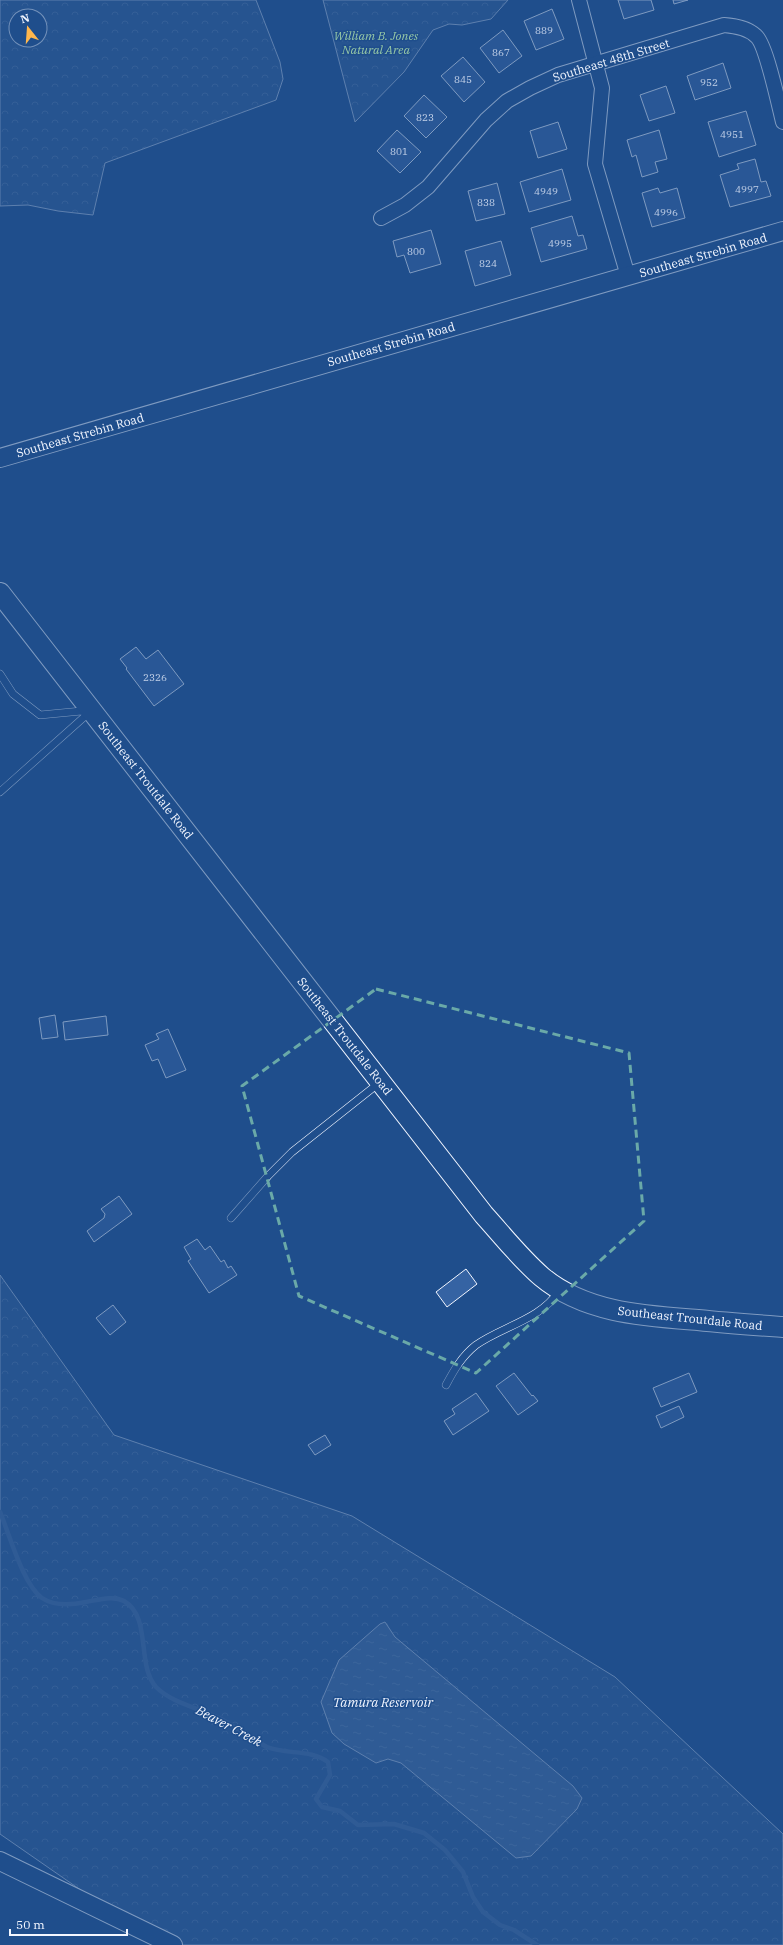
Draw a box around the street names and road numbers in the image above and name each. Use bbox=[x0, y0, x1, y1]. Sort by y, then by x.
street label: Southeast 48th Street bbox=[551, 35, 671, 85]
street label: Southeast Strebin Road bbox=[638, 230, 768, 280]
street label: Southeast Strebin Road bbox=[326, 319, 456, 369]
street label: Southeast Strebin Road bbox=[15, 410, 145, 460]
street label: Southeast Troutdale Road bbox=[95, 718, 197, 842]
street label: Southeast Troutdale Road bbox=[294, 974, 396, 1098]
street label: Southeast Troutdale Road bbox=[617, 1303, 763, 1333]

